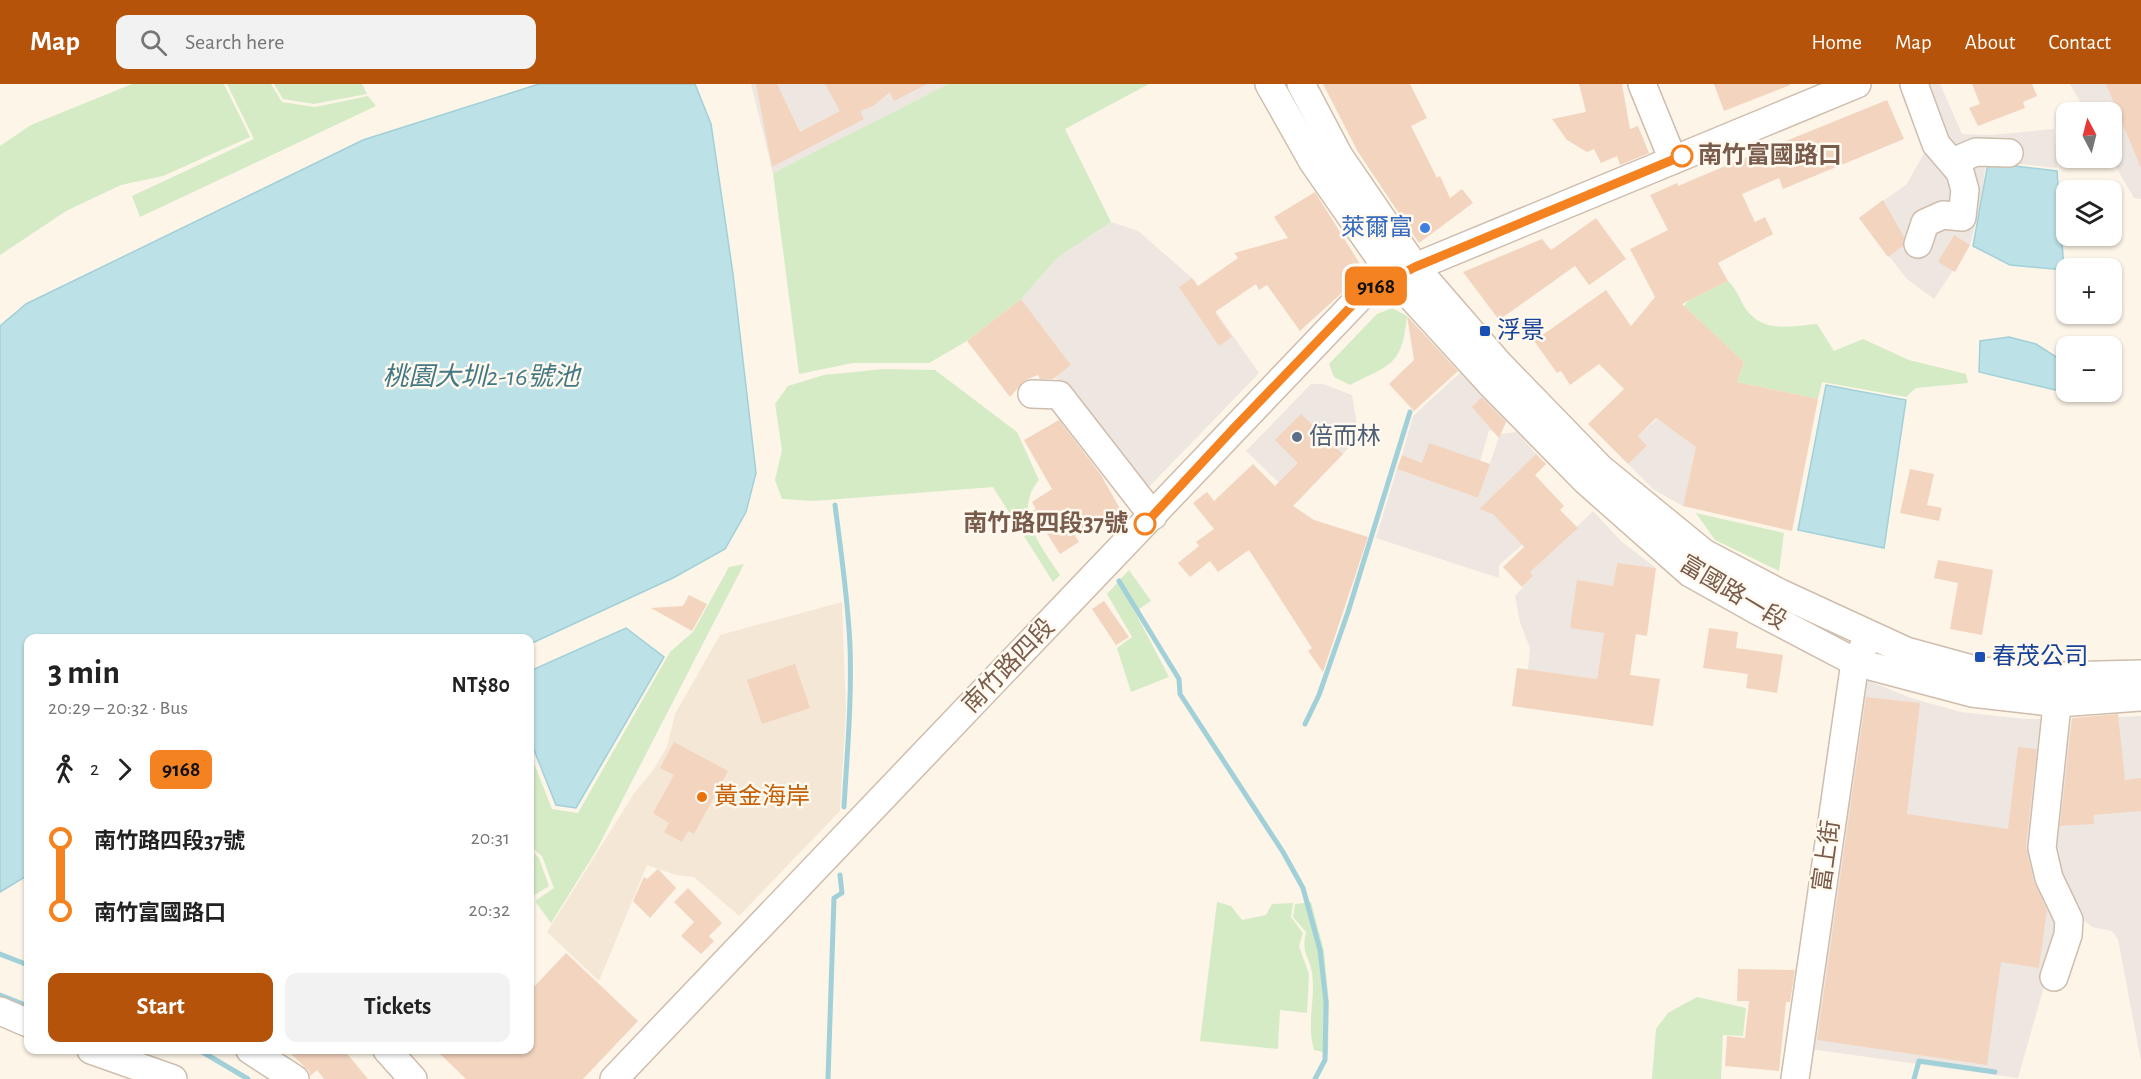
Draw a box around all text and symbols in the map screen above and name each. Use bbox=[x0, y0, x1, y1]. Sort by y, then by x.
search box bbox=[116, 15, 536, 69]
icon: search bbox=[137, 26, 170, 59]
text: Map bbox=[30, 28, 80, 56]
text: Search here bbox=[185, 31, 284, 53]
text: Home bbox=[1811, 32, 1862, 53]
text: Map bbox=[1895, 32, 1932, 53]
text: About bbox=[1965, 32, 2015, 53]
text: Contact bbox=[2048, 32, 2111, 53]
north arrow bbox=[2056, 102, 2122, 168]
map controls bbox=[2056, 102, 2122, 402]
place label: 南竹富國路口 bbox=[1698, 142, 1842, 168]
marker: 南竹富國路口 bbox=[1671, 145, 1693, 167]
button: layers bbox=[2056, 180, 2122, 246]
place label: 萊爾富 bbox=[1341, 214, 1413, 240]
marker: 萊爾富 bbox=[1418, 221, 1432, 235]
button: + bbox=[2056, 258, 2122, 324]
line badge: 9168 bbox=[1334, 266, 1418, 306]
text: 9168 bbox=[1357, 276, 1395, 297]
place label: 浮景 bbox=[1497, 317, 1545, 343]
marker: 浮景 bbox=[1478, 324, 1492, 338]
button: − bbox=[2056, 336, 2122, 402]
water label: 桃園大圳2-16號池 bbox=[383, 363, 582, 390]
place label: 倍而林 bbox=[1309, 423, 1381, 449]
marker: 倍而林 bbox=[1290, 430, 1304, 444]
place label: 南竹路四段37號 bbox=[963, 510, 1128, 536]
marker: 南竹路四段37號 bbox=[1134, 513, 1156, 535]
street label: 富國路一段 bbox=[1675, 550, 1792, 634]
street label: 南竹路四段 bbox=[957, 613, 1059, 717]
place label: 春茂公司 bbox=[1992, 643, 2088, 669]
marker: 春茂公司 bbox=[1973, 650, 1987, 664]
text: 3 min bbox=[48, 657, 120, 690]
text: NT$80 bbox=[452, 674, 510, 696]
text: 20:29 – 20:32 · Bus bbox=[48, 698, 188, 718]
icon: walk bbox=[48, 753, 81, 786]
icon: forward bbox=[108, 753, 141, 786]
text: 2 bbox=[90, 759, 99, 779]
text: 9168 bbox=[162, 759, 200, 780]
place label: 黃金海岸 bbox=[714, 783, 810, 809]
marker: 黃金海岸 bbox=[695, 790, 709, 804]
street label: 富上街 bbox=[1808, 818, 1844, 893]
text: 20:31 bbox=[471, 828, 510, 848]
text: 南竹路四段37號 bbox=[94, 830, 245, 852]
text: 20:32 bbox=[468, 900, 510, 920]
text: 南竹富國路口 bbox=[94, 902, 226, 924]
button: Start bbox=[48, 973, 273, 1042]
button: Tickets bbox=[285, 973, 510, 1042]

